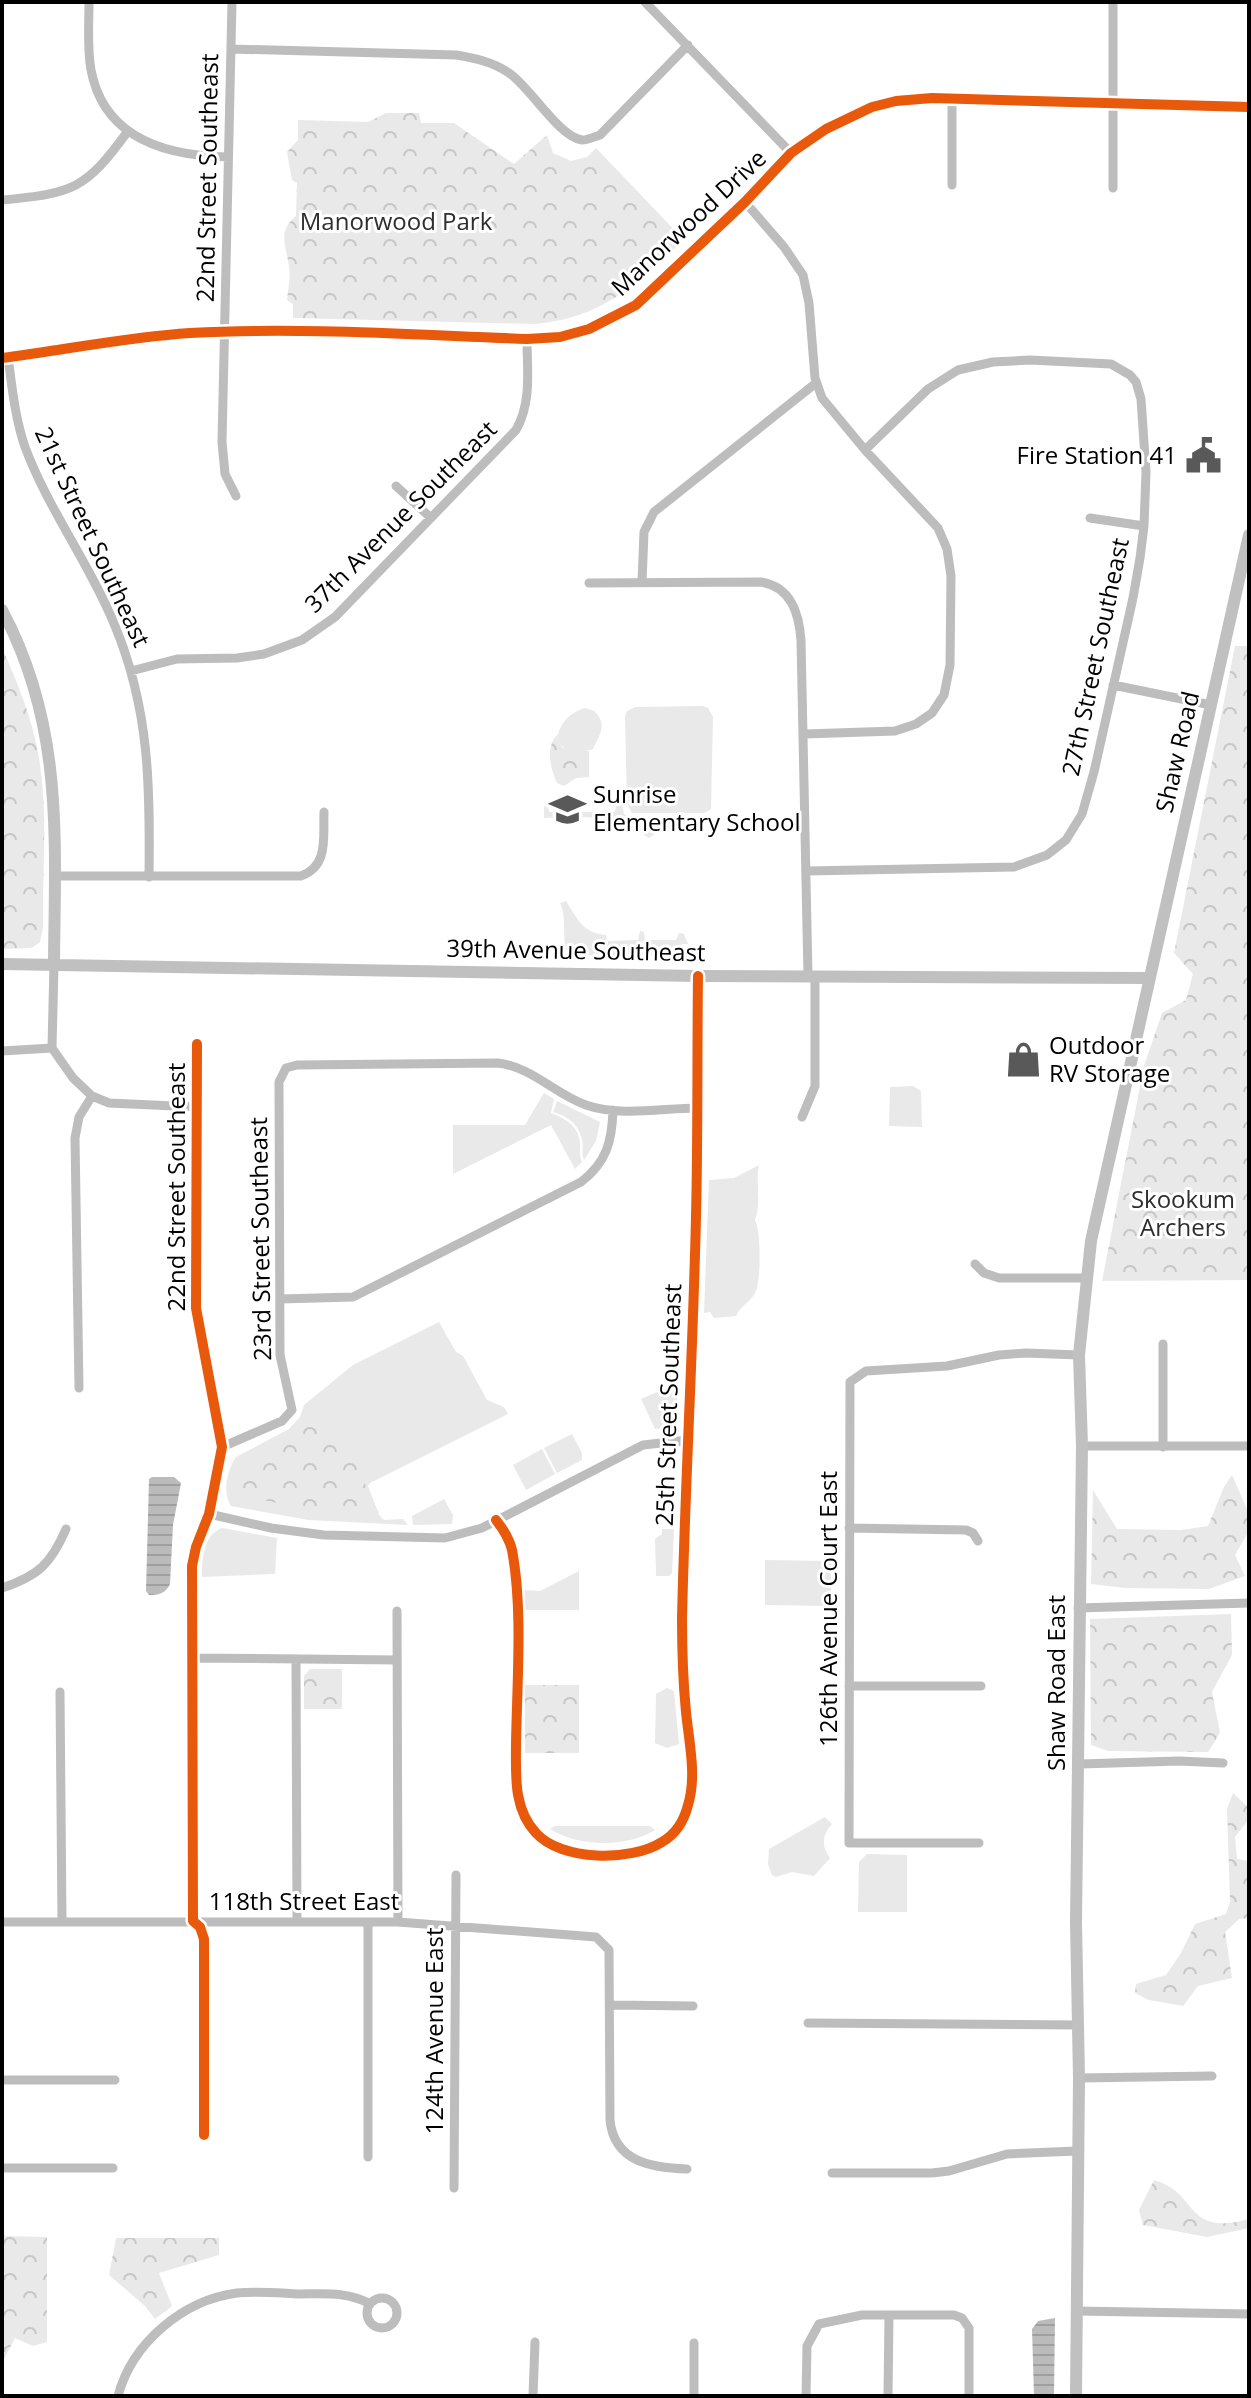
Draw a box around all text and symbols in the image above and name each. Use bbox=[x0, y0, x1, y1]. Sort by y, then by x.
street label: 22nd Street Southeast bbox=[188, 53, 225, 303]
street label: Manorwood Drive bbox=[603, 141, 773, 303]
park label: Manorwood Park bbox=[300, 204, 493, 237]
street label: 37th Avenue Southeast bbox=[297, 413, 503, 619]
street label: 21st Street Southeast bbox=[28, 421, 159, 652]
public building icon: Fire Station 41 bbox=[1184, 437, 1222, 475]
place label: Fire Station 41 bbox=[1017, 438, 1177, 471]
street label: 27th Street Southeast bbox=[1053, 535, 1136, 779]
street label: Shaw Road bbox=[1147, 688, 1206, 815]
place label: Sunrise Elementary School bbox=[593, 777, 801, 838]
school or university icon: Sunrise Elementary School bbox=[548, 790, 586, 828]
street label: 39th Avenue Southeast bbox=[446, 931, 706, 968]
place label: Outdoor RV Storage bbox=[1049, 1028, 1170, 1089]
shop icon: Outdoor RV Storage bbox=[1004, 1041, 1042, 1079]
street label: 22nd Street Southeast bbox=[159, 1063, 192, 1311]
street label: 23rd Street Southeast bbox=[241, 1117, 278, 1361]
park label: Skookum Archers bbox=[1131, 1182, 1235, 1243]
street label: 25th Street Southeast bbox=[647, 1283, 688, 1527]
street label: 126th Avenue Court East bbox=[811, 1471, 844, 1747]
street label: Shaw Road East bbox=[1039, 1595, 1072, 1771]
street label: 118th Street East bbox=[209, 1884, 399, 1917]
street label: 124th Avenue East bbox=[417, 1927, 450, 2135]

